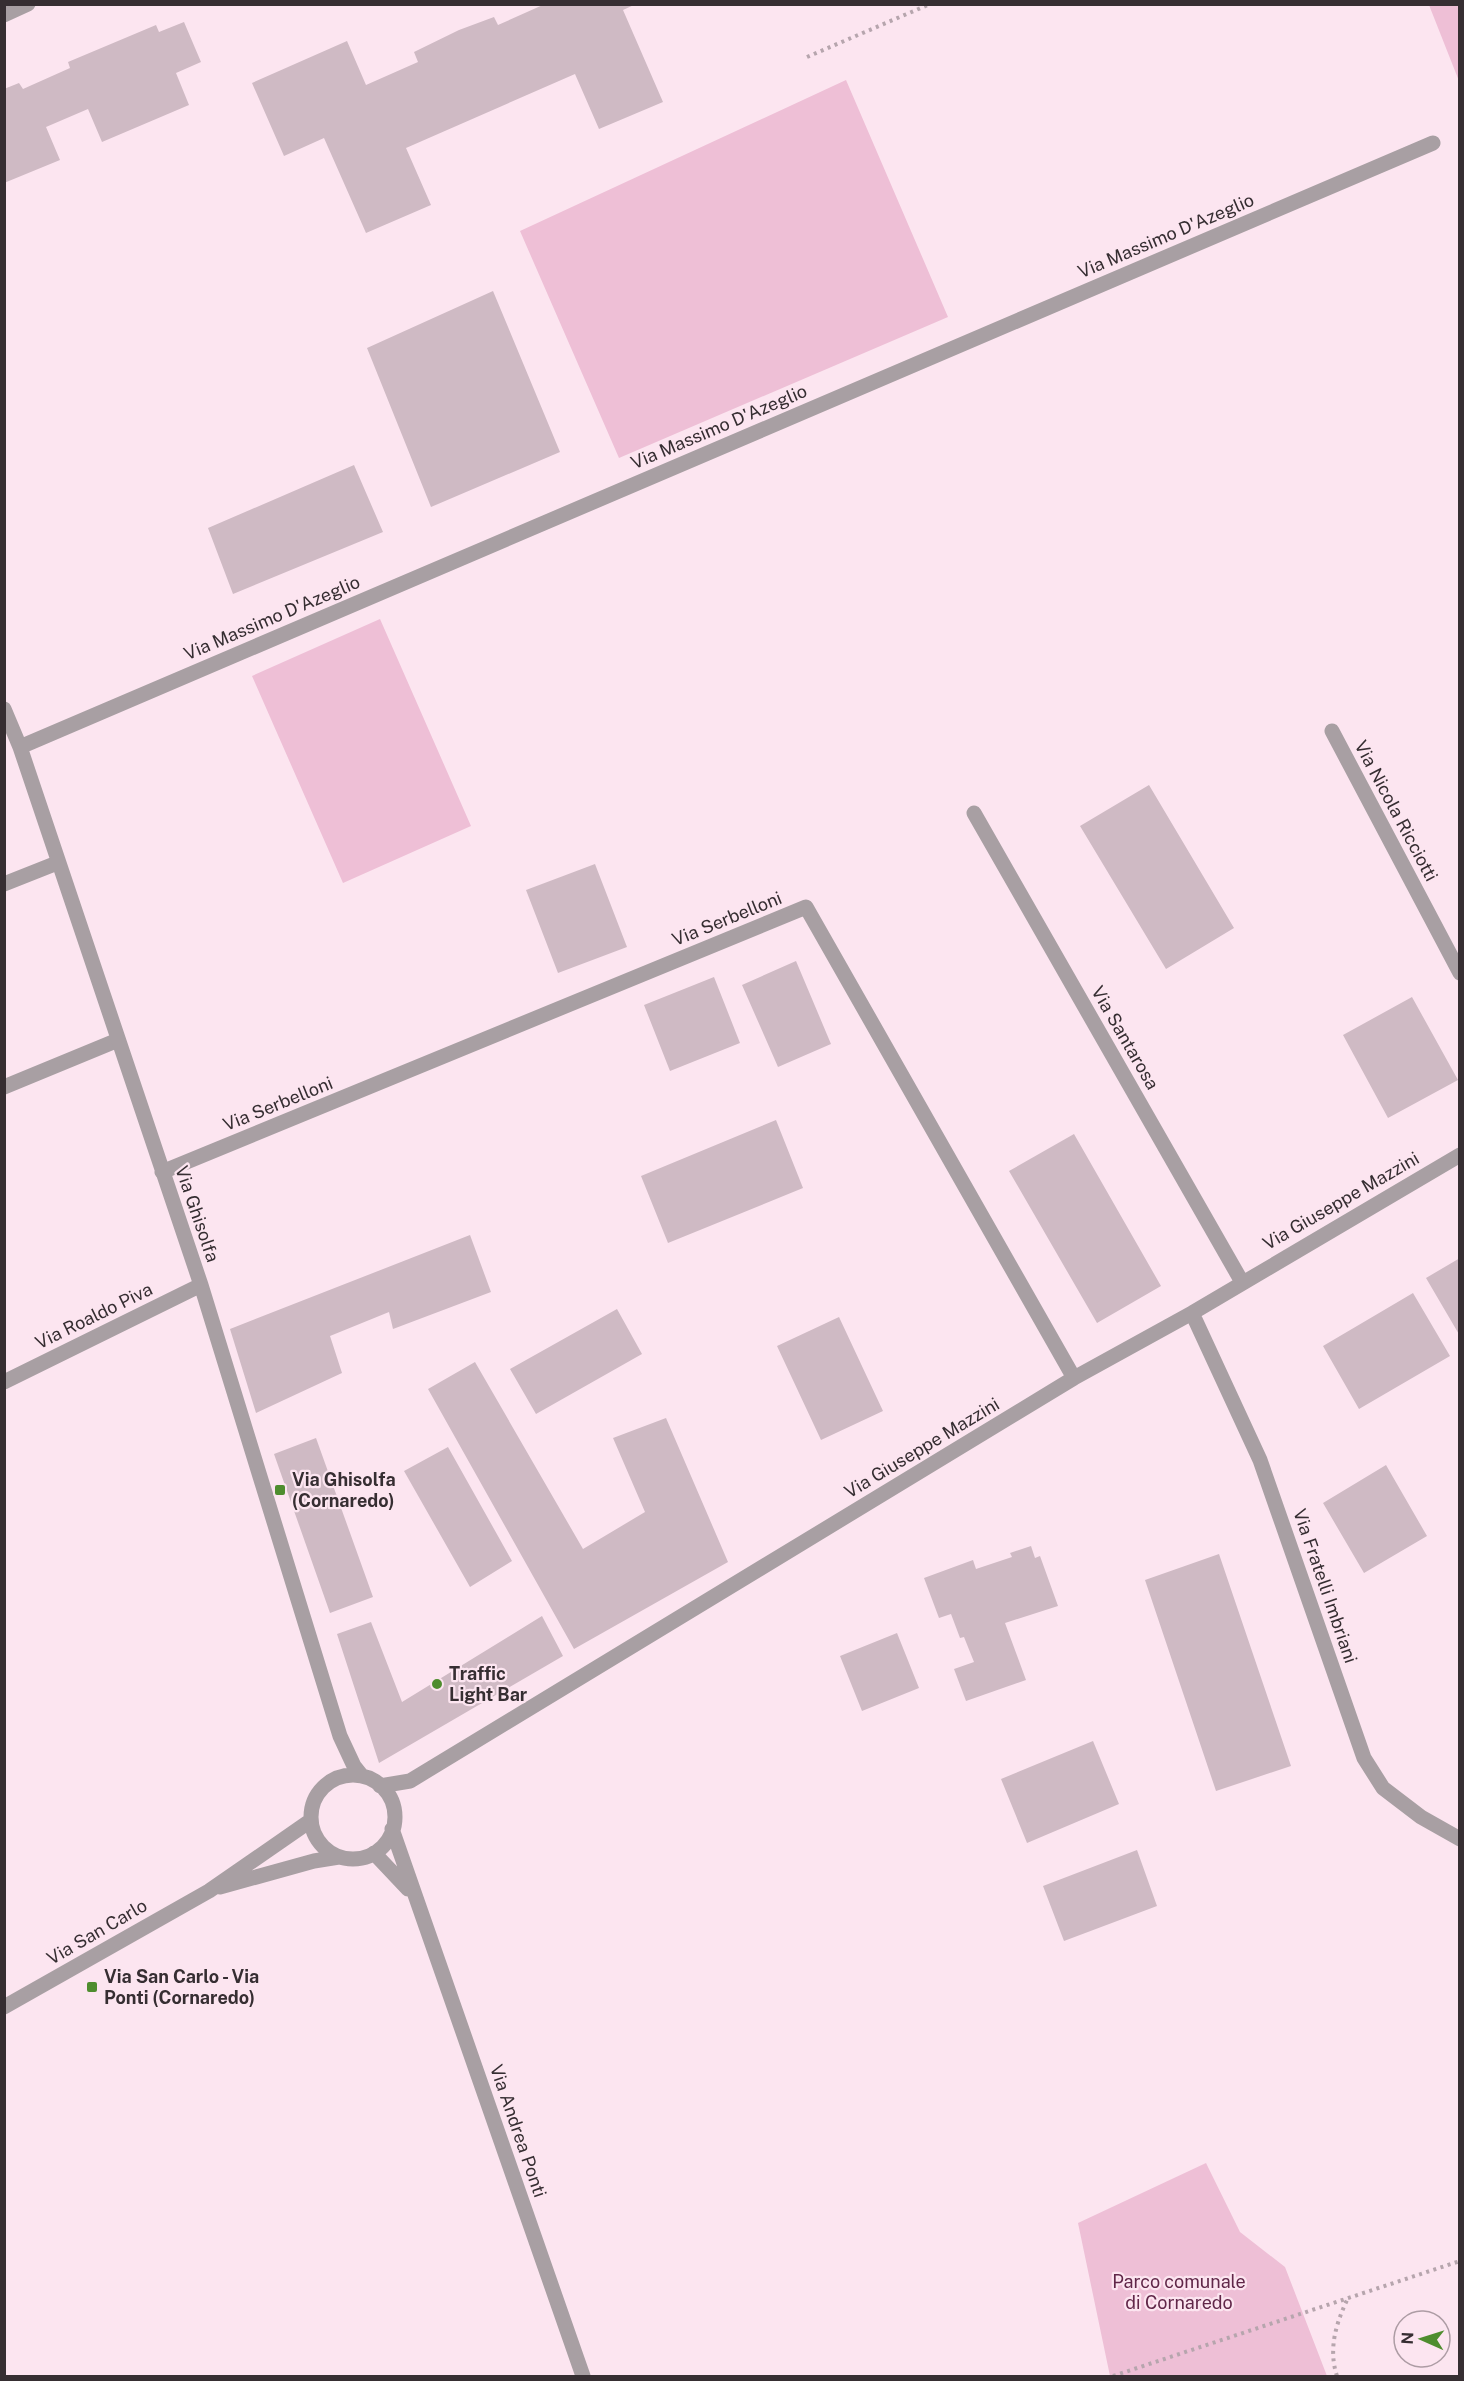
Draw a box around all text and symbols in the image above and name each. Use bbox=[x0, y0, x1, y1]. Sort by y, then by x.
street label: Via Massimo D'Azeglio bbox=[1075, 189, 1257, 282]
street label: Via Massimo D'Azeglio bbox=[628, 380, 810, 473]
street label: Via Massimo D'Azeglio bbox=[181, 571, 363, 664]
street label: Via Nicola Ricciotti bbox=[1351, 737, 1442, 885]
street label: Via Serbelloni bbox=[669, 887, 785, 950]
street label: Via Santarosa bbox=[1087, 982, 1163, 1093]
street label: Via Serbelloni bbox=[220, 1072, 336, 1135]
street label: Via Giuseppe Mazzini bbox=[1259, 1147, 1423, 1254]
street label: Via Ghisolfa bbox=[171, 1163, 224, 1265]
street label: Via Roaldo Piva bbox=[32, 1278, 156, 1353]
street label: Via Giuseppe Mazzini bbox=[841, 1393, 1003, 1502]
place label: Via Ghisolfa (Cornaredo) bbox=[292, 1469, 396, 1511]
marker: Via Ghisolfa (Cornaredo) bbox=[273, 1483, 287, 1497]
street label: Via Fratelli Imbriani bbox=[1289, 1506, 1362, 1666]
place label: Traffic Light Bar bbox=[449, 1663, 528, 1705]
marker: Traffic Light Bar bbox=[430, 1677, 444, 1691]
street label: Via San Carlo bbox=[43, 1894, 151, 1969]
place label: Via San Carlo - Via Ponti (Cornaredo) bbox=[104, 1966, 259, 2008]
marker: Via San Carlo - Via Ponti (Cornaredo) bbox=[85, 1980, 99, 1994]
street label: Via Andrea Ponti bbox=[486, 2062, 551, 2200]
park label: Parco comunale di Cornaredo bbox=[1112, 2271, 1246, 2313]
north arrow bbox=[1392, 2309, 1452, 2369]
text: N bbox=[1398, 2331, 1417, 2345]

